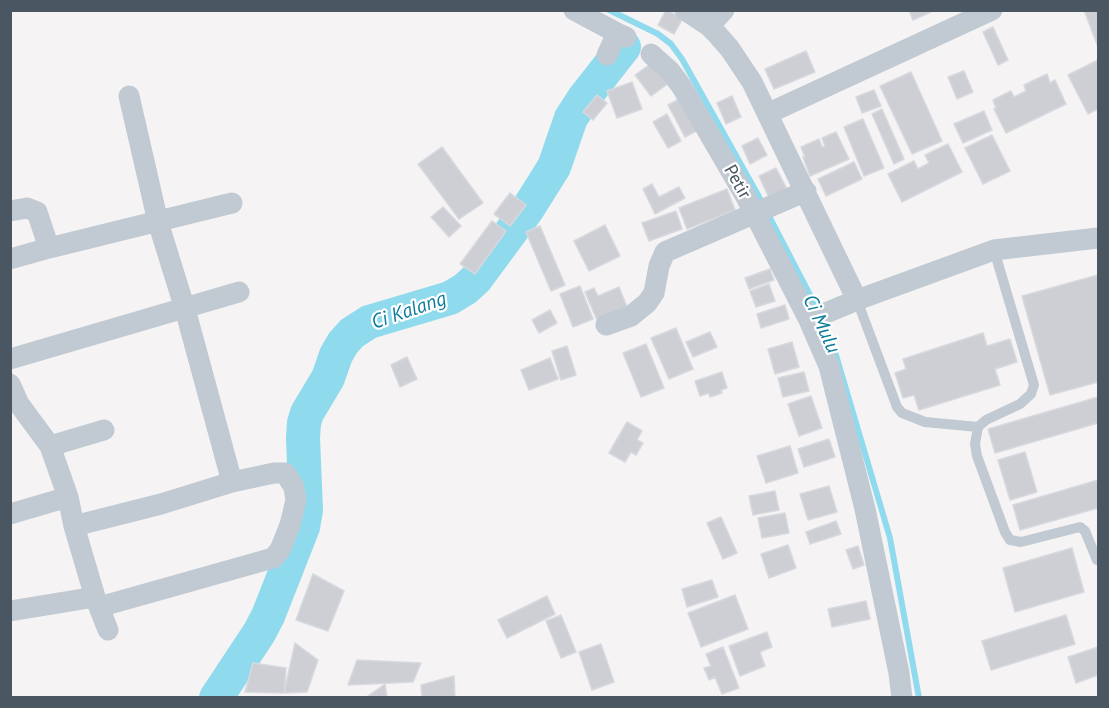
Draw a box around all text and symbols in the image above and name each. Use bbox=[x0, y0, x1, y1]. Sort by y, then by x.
street label: Petir bbox=[719, 161, 755, 203]
water label: Ci Kalang bbox=[369, 287, 449, 335]
water label: Ci Mulu bbox=[797, 291, 845, 357]

